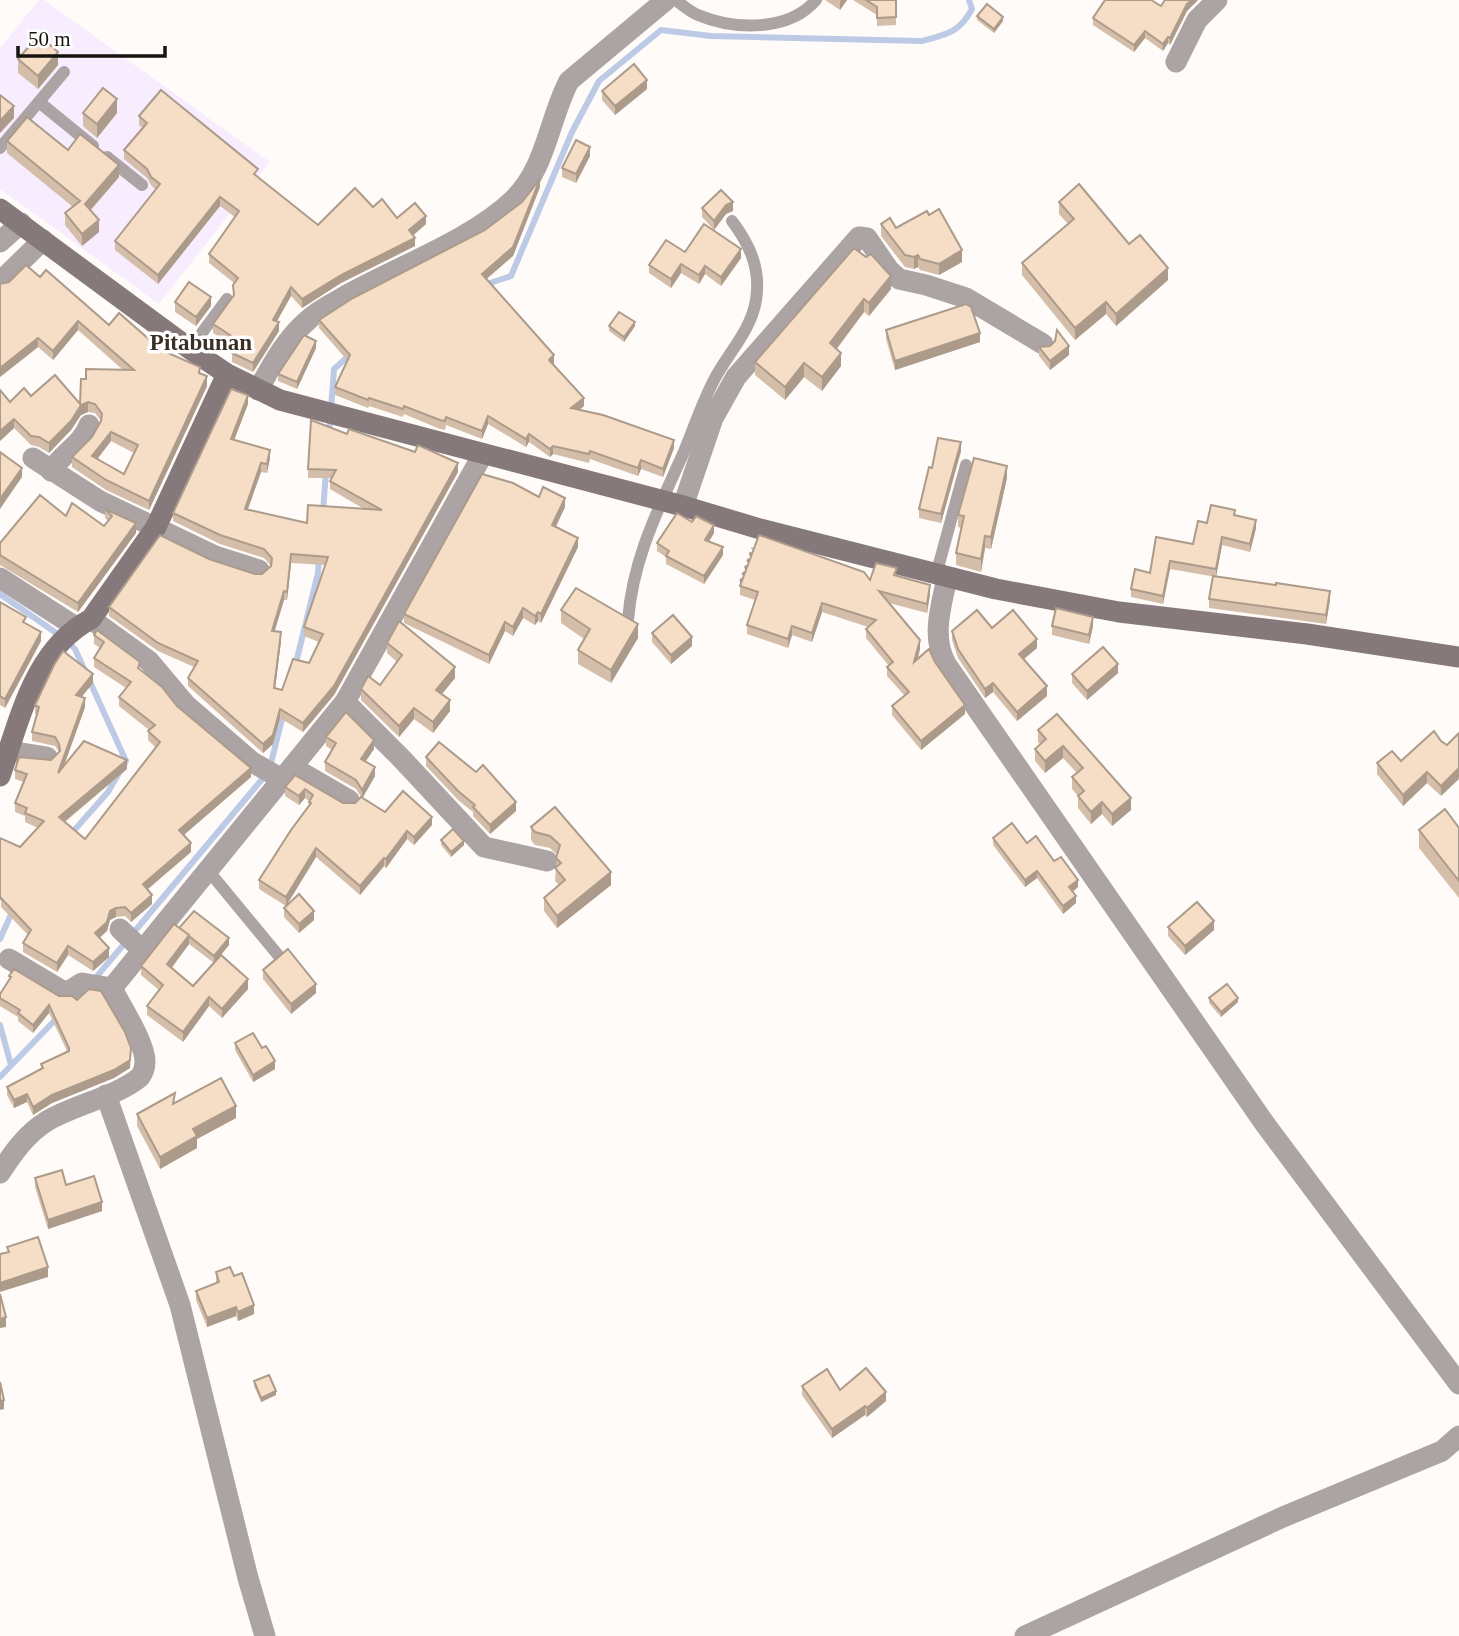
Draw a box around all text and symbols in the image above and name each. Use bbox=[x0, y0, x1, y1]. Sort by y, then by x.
scale bar bbox=[18, 14, 164, 58]
text: 50 m bbox=[28, 27, 71, 51]
district label: Pitabunan bbox=[150, 330, 252, 355]

